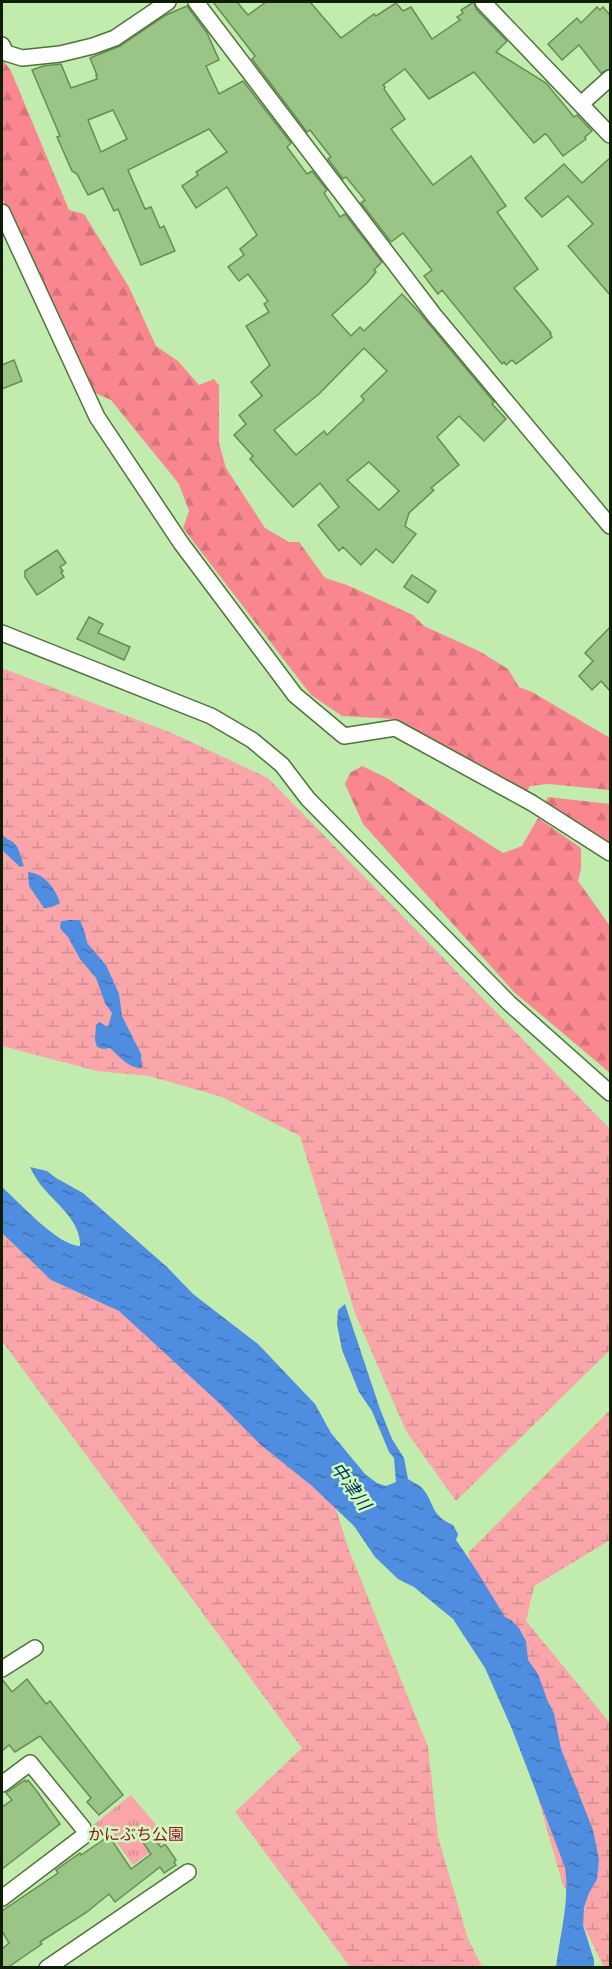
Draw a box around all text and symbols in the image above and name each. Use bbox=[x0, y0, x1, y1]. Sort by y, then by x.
water label: 中津川 bbox=[325, 1457, 378, 1517]
park label: かにぶち公園 bbox=[88, 1823, 184, 1846]

